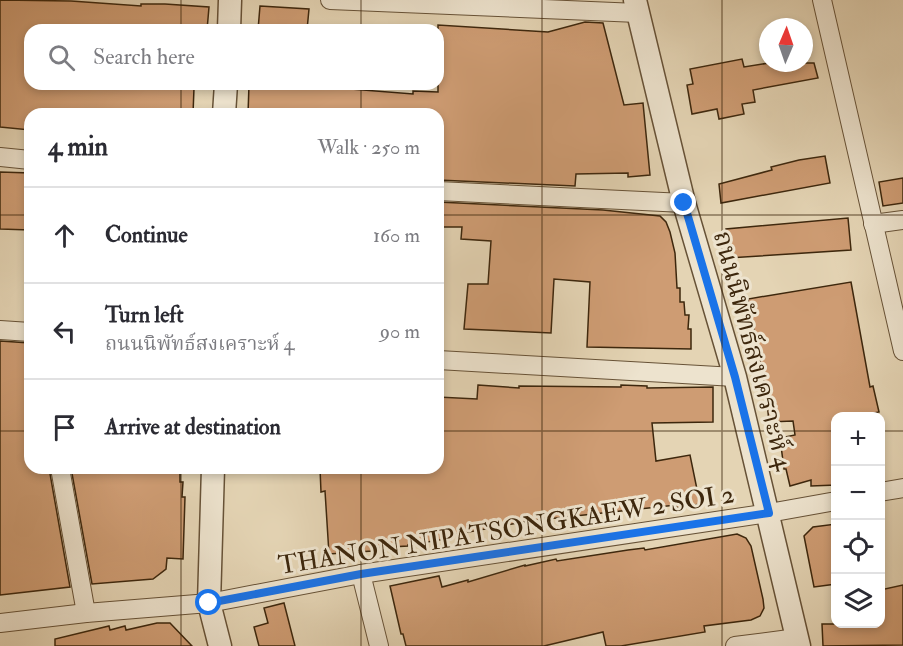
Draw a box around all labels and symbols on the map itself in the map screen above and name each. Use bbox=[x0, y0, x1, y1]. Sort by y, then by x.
north arrow bbox=[759, 18, 813, 72]
route end bbox=[670, 189, 696, 215]
street label: ถนนนิพัทธ์สงเคราะห์ 4 bbox=[706, 227, 802, 474]
street label: THANON NIPATSONGKAEW 2 SOI 2 bbox=[276, 478, 736, 582]
route start bbox=[195, 589, 221, 615]

